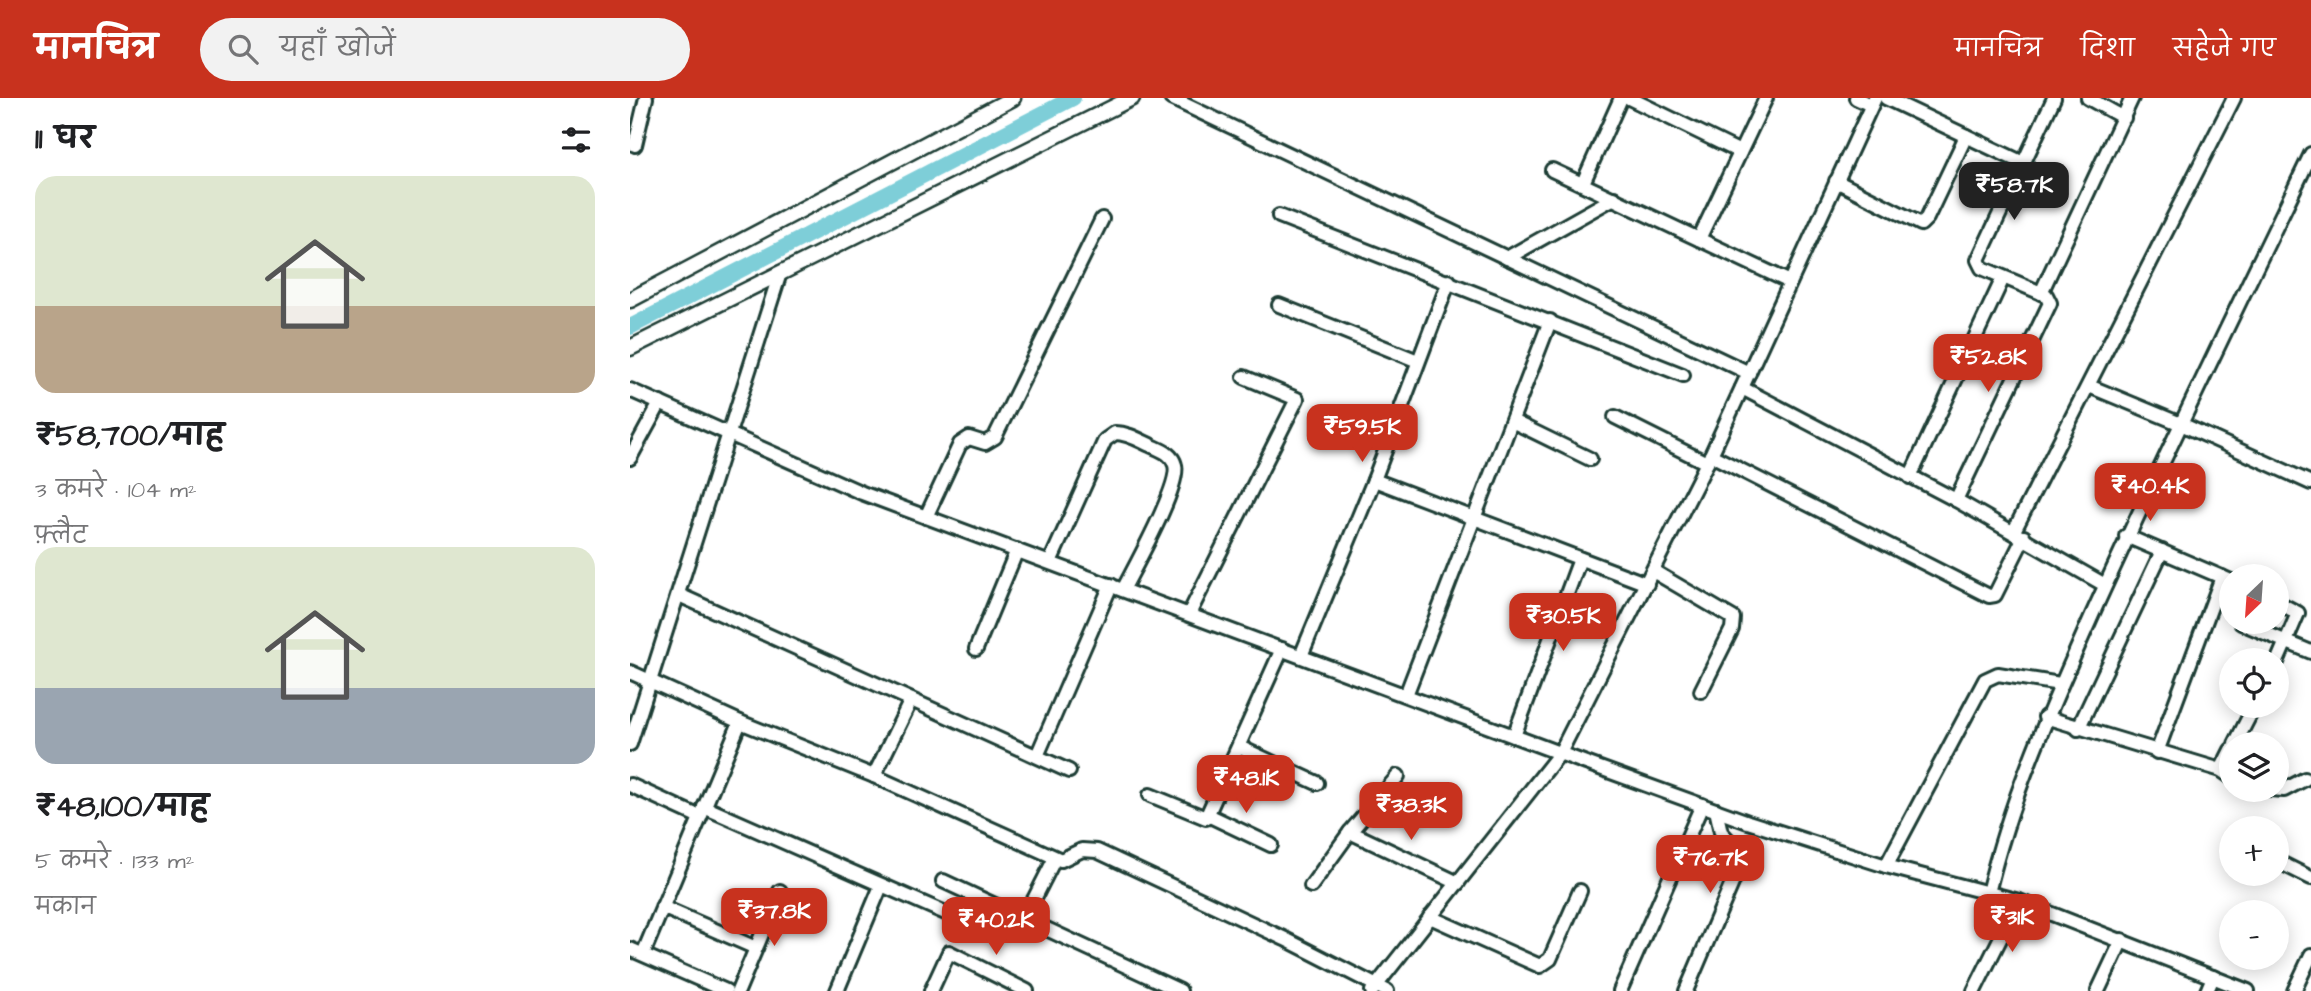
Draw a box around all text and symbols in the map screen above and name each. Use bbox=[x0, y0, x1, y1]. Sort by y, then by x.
search box bbox=[200, 18, 690, 81]
text: मानचित्र bbox=[35, 25, 158, 71]
icon: search bbox=[224, 30, 262, 68]
text: यहाँ खोजें bbox=[280, 30, 395, 66]
text: मानचित्र bbox=[1954, 32, 2042, 66]
text: दिशा bbox=[2080, 32, 2135, 66]
text: सहेजे गए bbox=[2173, 32, 2276, 66]
text: 11 घर bbox=[35, 118, 95, 160]
icon: filters bbox=[557, 121, 595, 159]
pin: ₹58.7K bbox=[1957, 162, 2071, 222]
text: ₹58.7K bbox=[1975, 169, 2053, 201]
icon: home bbox=[252, 221, 378, 347]
pin: ₹52.8K bbox=[1931, 334, 2045, 394]
text: ₹52.8K bbox=[1949, 341, 2027, 373]
pin: ₹59.5K bbox=[1305, 404, 1419, 464]
text: ₹59.5K bbox=[1323, 411, 1401, 443]
text: ₹58,700/माह bbox=[35, 415, 224, 457]
pin: ₹40.4K bbox=[2093, 464, 2207, 523]
text: ₹40.4K bbox=[2111, 470, 2189, 502]
text: 3 कमरे · 104 m² bbox=[35, 474, 197, 506]
text: फ़्लैट bbox=[35, 520, 87, 552]
north arrow bbox=[2219, 564, 2289, 634]
map controls bbox=[2219, 564, 2289, 970]
icon: home bbox=[252, 592, 378, 718]
pin: ₹30.5K bbox=[1506, 594, 1620, 653]
text: ₹30.5K bbox=[1525, 600, 1601, 632]
button: locate bbox=[2219, 648, 2289, 718]
button: layers bbox=[2219, 732, 2289, 802]
pin: ₹48.1K bbox=[1189, 756, 1303, 815]
text: ₹48.1K bbox=[1213, 762, 1279, 794]
pin: ₹38.3K bbox=[1354, 782, 1468, 842]
text: ₹48,100/माह bbox=[35, 786, 209, 828]
text: ₹38.3K bbox=[1375, 789, 1447, 821]
button: + bbox=[2219, 816, 2289, 886]
pin: ₹76.7K bbox=[1653, 836, 1767, 895]
text: ₹76.7K bbox=[1672, 842, 1748, 874]
text: 5 कमरे · 133 m² bbox=[35, 845, 194, 877]
pin: ₹37.8K bbox=[717, 888, 831, 948]
text: मकान bbox=[35, 891, 96, 923]
pin: ₹31K bbox=[1971, 894, 2053, 954]
text: ₹37.8K bbox=[737, 895, 811, 927]
pin: ₹40.2K bbox=[939, 898, 1053, 957]
button: − bbox=[2219, 900, 2289, 970]
text: ₹31K bbox=[1990, 901, 2034, 933]
text: ₹40.2K bbox=[958, 904, 1034, 936]

